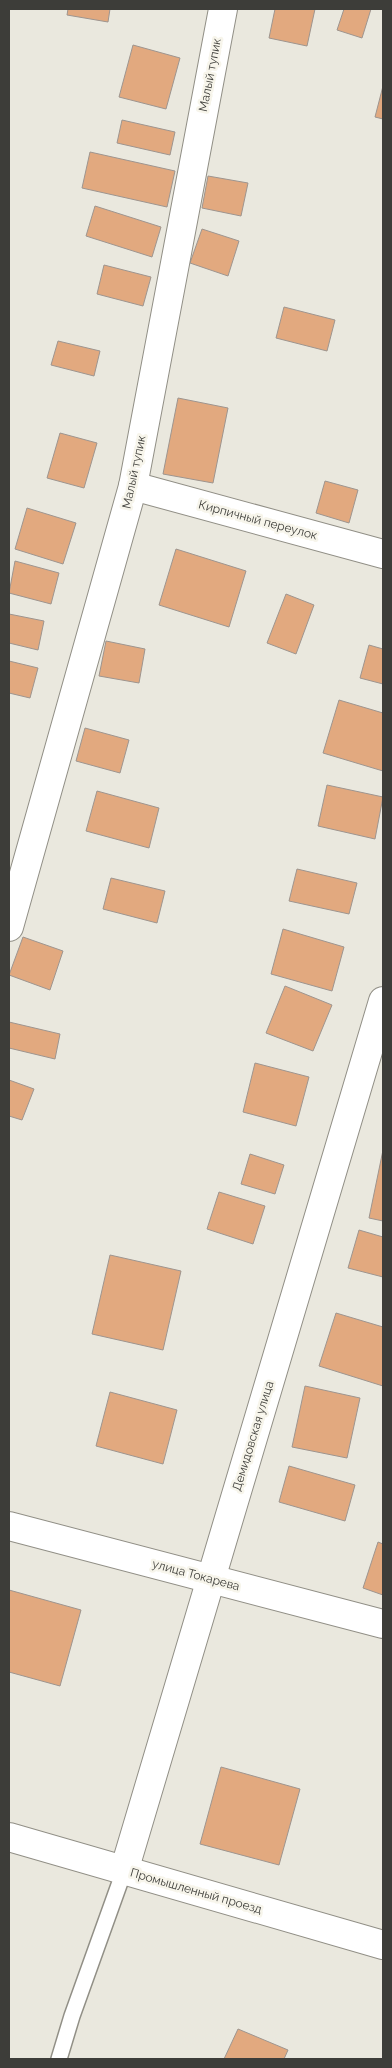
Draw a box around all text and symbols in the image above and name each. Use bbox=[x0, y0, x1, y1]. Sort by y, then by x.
street label: Малый тупик bbox=[196, 37, 224, 113]
street label: Малый тупик bbox=[119, 434, 149, 510]
street label: Кирпичный переулок bbox=[197, 497, 319, 543]
street label: Демидовская улица bbox=[230, 1379, 276, 1493]
street label: улица Токарева bbox=[151, 1557, 241, 1593]
street label: Промышленный проезд bbox=[129, 1865, 263, 1917]

